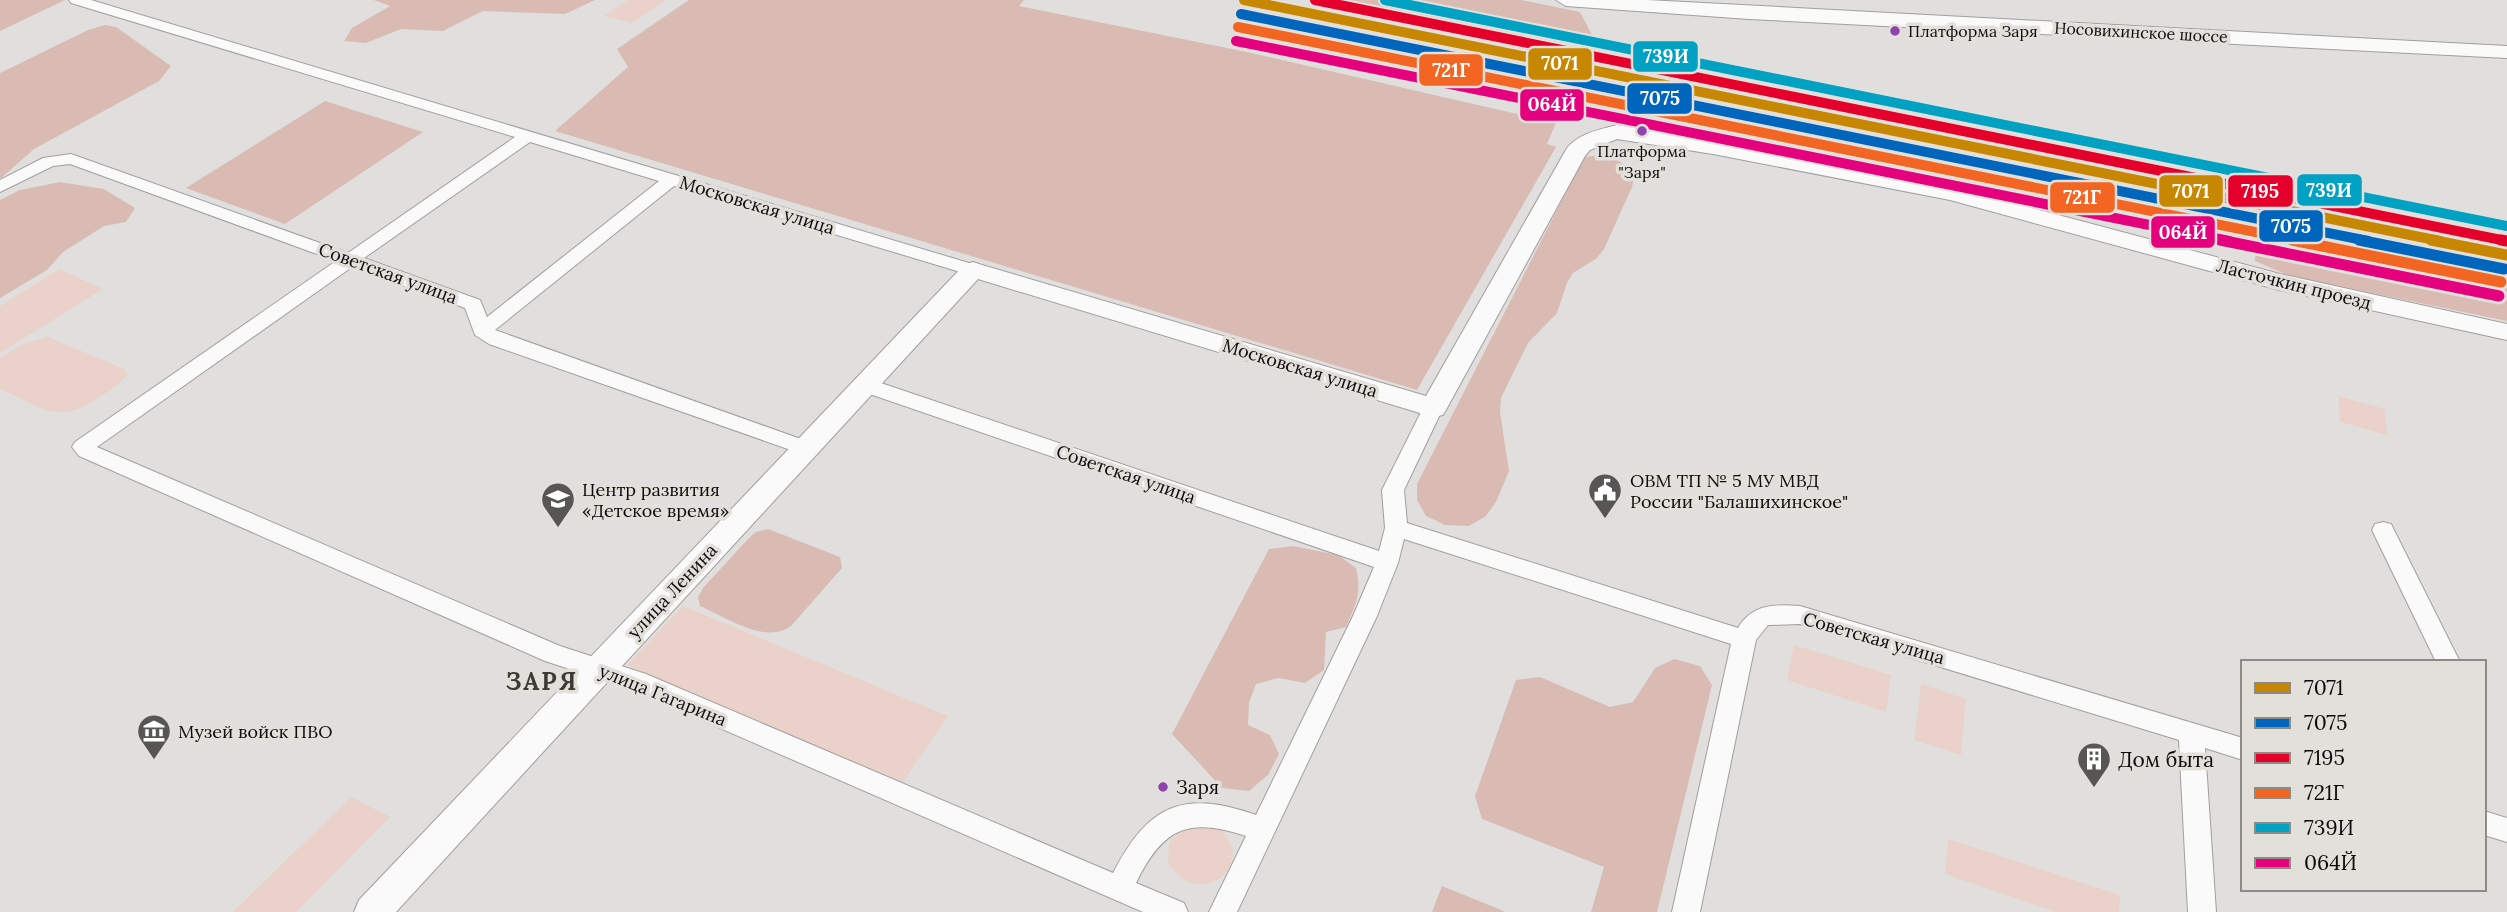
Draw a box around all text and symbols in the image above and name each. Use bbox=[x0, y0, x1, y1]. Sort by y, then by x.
street label: Носовихинское шоссе bbox=[2054, 17, 2228, 47]
place label: Платформа Заря bbox=[1908, 21, 2038, 41]
marker: Платформа Заря bbox=[1888, 24, 1902, 38]
line badge: 739И bbox=[1632, 40, 1699, 73]
text: 739И bbox=[1643, 44, 1689, 68]
line badge: 7071 bbox=[1527, 47, 1593, 81]
text: 7071 bbox=[1541, 51, 1579, 75]
line badge: 721Г bbox=[1418, 53, 1484, 87]
text: 721Г bbox=[1432, 58, 1470, 82]
line badge: 7075 bbox=[1626, 82, 1693, 115]
text: 7075 bbox=[1640, 86, 1680, 110]
line badge: 064Й bbox=[1519, 88, 1585, 122]
text: 064Й bbox=[1528, 92, 1576, 116]
marker: Платформа "Заря" bbox=[1635, 124, 1649, 138]
place label: Платформа "Заря" bbox=[1597, 141, 1687, 182]
street label: Московская улица bbox=[677, 170, 837, 240]
line badge: 739И bbox=[2296, 173, 2363, 207]
line badge: 7071 bbox=[2158, 174, 2224, 208]
line badge: 7195 bbox=[2227, 174, 2294, 208]
text: 739И bbox=[2306, 178, 2352, 202]
text: 7071 bbox=[2172, 179, 2210, 203]
text: 7195 bbox=[2241, 179, 2279, 203]
line badge: 721Г bbox=[2049, 181, 2116, 214]
text: 721Г bbox=[2063, 185, 2101, 209]
line badge: 7075 bbox=[2258, 209, 2324, 243]
text: 7075 bbox=[2271, 214, 2311, 238]
line badge: 064Й bbox=[2150, 215, 2216, 249]
text: 064Й bbox=[2159, 220, 2207, 244]
street label: Советская улица bbox=[315, 237, 461, 309]
street label: Ласточкин проезд bbox=[2214, 254, 2374, 314]
street label: Московская улица bbox=[1220, 333, 1380, 403]
street label: Советская улица bbox=[1053, 439, 1199, 509]
place label: ОВМ ТП № 5 МУ МВД России "Балашихинское" bbox=[1630, 469, 1848, 513]
public building icon: ОВМ ТП № 5 МУ МВД России "Балашихинское" bbox=[1586, 471, 1624, 520]
place label: Центр развития «Детское время» bbox=[582, 478, 729, 522]
school or university icon: Центр развития «Детское время» bbox=[539, 480, 577, 529]
street label: улица Ленина bbox=[622, 539, 722, 643]
street label: Советская улица bbox=[1801, 607, 1947, 669]
street label: улица Гагарина bbox=[596, 659, 730, 731]
legend bbox=[2241, 660, 2486, 891]
district label: ЗАРЯ bbox=[506, 666, 578, 697]
text: 7071 bbox=[2304, 674, 2344, 701]
text: 7075 bbox=[2304, 709, 2347, 736]
museum icon: Музей войск ПВО bbox=[135, 712, 173, 761]
place label: Музей войск ПВО bbox=[178, 720, 332, 743]
building icon: Дом быта bbox=[2075, 740, 2113, 789]
text: 7195 bbox=[2304, 744, 2345, 771]
place label: Дом быта bbox=[2118, 746, 2214, 773]
place label: Заря bbox=[1176, 775, 1219, 799]
text: 721Г bbox=[2304, 779, 2344, 806]
marker: Заря bbox=[1156, 780, 1170, 794]
text: 739И bbox=[2304, 814, 2354, 841]
text: 064Й bbox=[2304, 849, 2357, 876]

